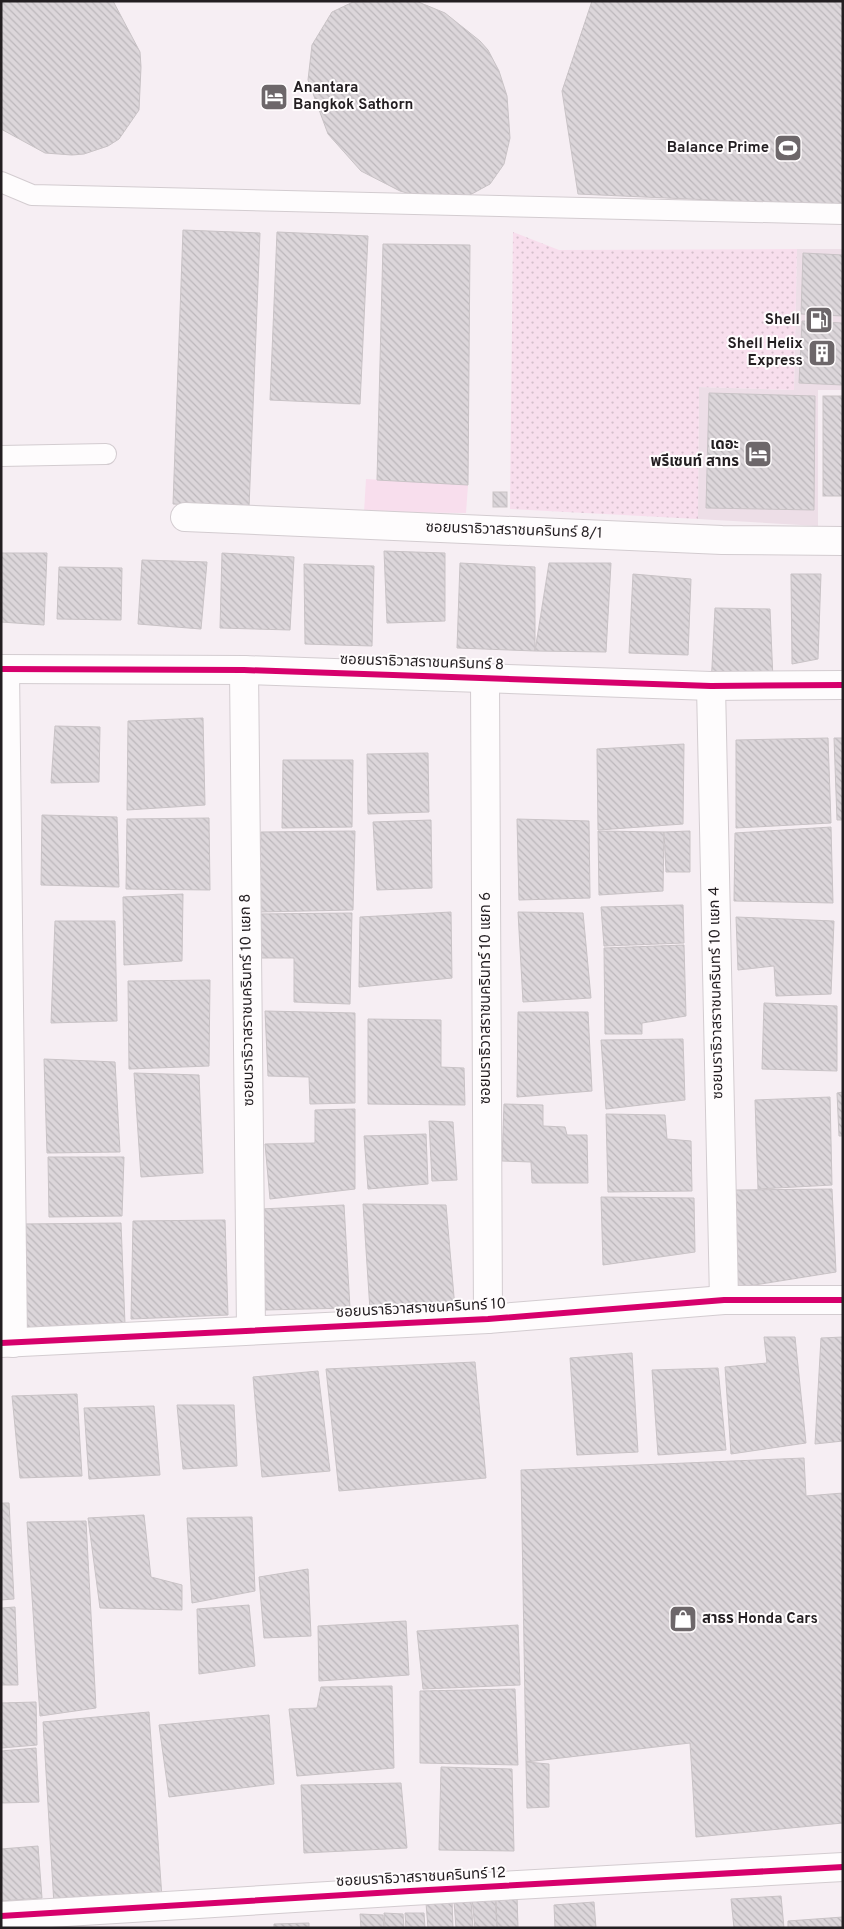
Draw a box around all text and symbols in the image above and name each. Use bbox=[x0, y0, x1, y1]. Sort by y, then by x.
place label: Anantara Bangkok Sathorn bbox=[293, 79, 413, 115]
hotel icon: Anantara Bangkok Sathorn bbox=[259, 82, 289, 112]
sports icon: Balance Prime bbox=[773, 133, 803, 163]
place label: Balance Prime bbox=[667, 139, 769, 158]
fuel station icon: Shell bbox=[804, 305, 834, 335]
place label: Shell bbox=[765, 311, 800, 330]
place label: Shell Helix Express bbox=[728, 335, 803, 371]
building icon: Shell Helix Express bbox=[807, 338, 837, 368]
place label: เดอะ พรีเซนท์ สาทร bbox=[651, 436, 739, 472]
hotel icon: เดอะ พรีเซนท์ สาทร bbox=[743, 439, 773, 469]
street label: ซอยนราธิวาสราชนครินทร์ 8/1 bbox=[425, 518, 603, 544]
street label: ซอยนราธิวาสราชนครินทร์ 8 bbox=[340, 651, 504, 675]
street label: ซอยนราธิวาสราชนครินทร์ 10 แยก 4 bbox=[706, 886, 728, 1100]
street label: ซอยนราธิวาสราชนครินทร์ 10 แยก 6 bbox=[477, 892, 496, 1104]
street label: ซอยนราธิวาสราชนครินทร์ 10 แยก 8 bbox=[237, 894, 259, 1106]
street label: ซอยนราธิวาสราชนครินทร์ 10 bbox=[335, 1295, 507, 1323]
shop icon: สาธร Honda Cars bbox=[668, 1604, 698, 1634]
place label: สาธร Honda Cars bbox=[702, 1610, 818, 1629]
street label: ซอยนราธิวาสราชนครินทร์ 12 bbox=[336, 1864, 506, 1892]

